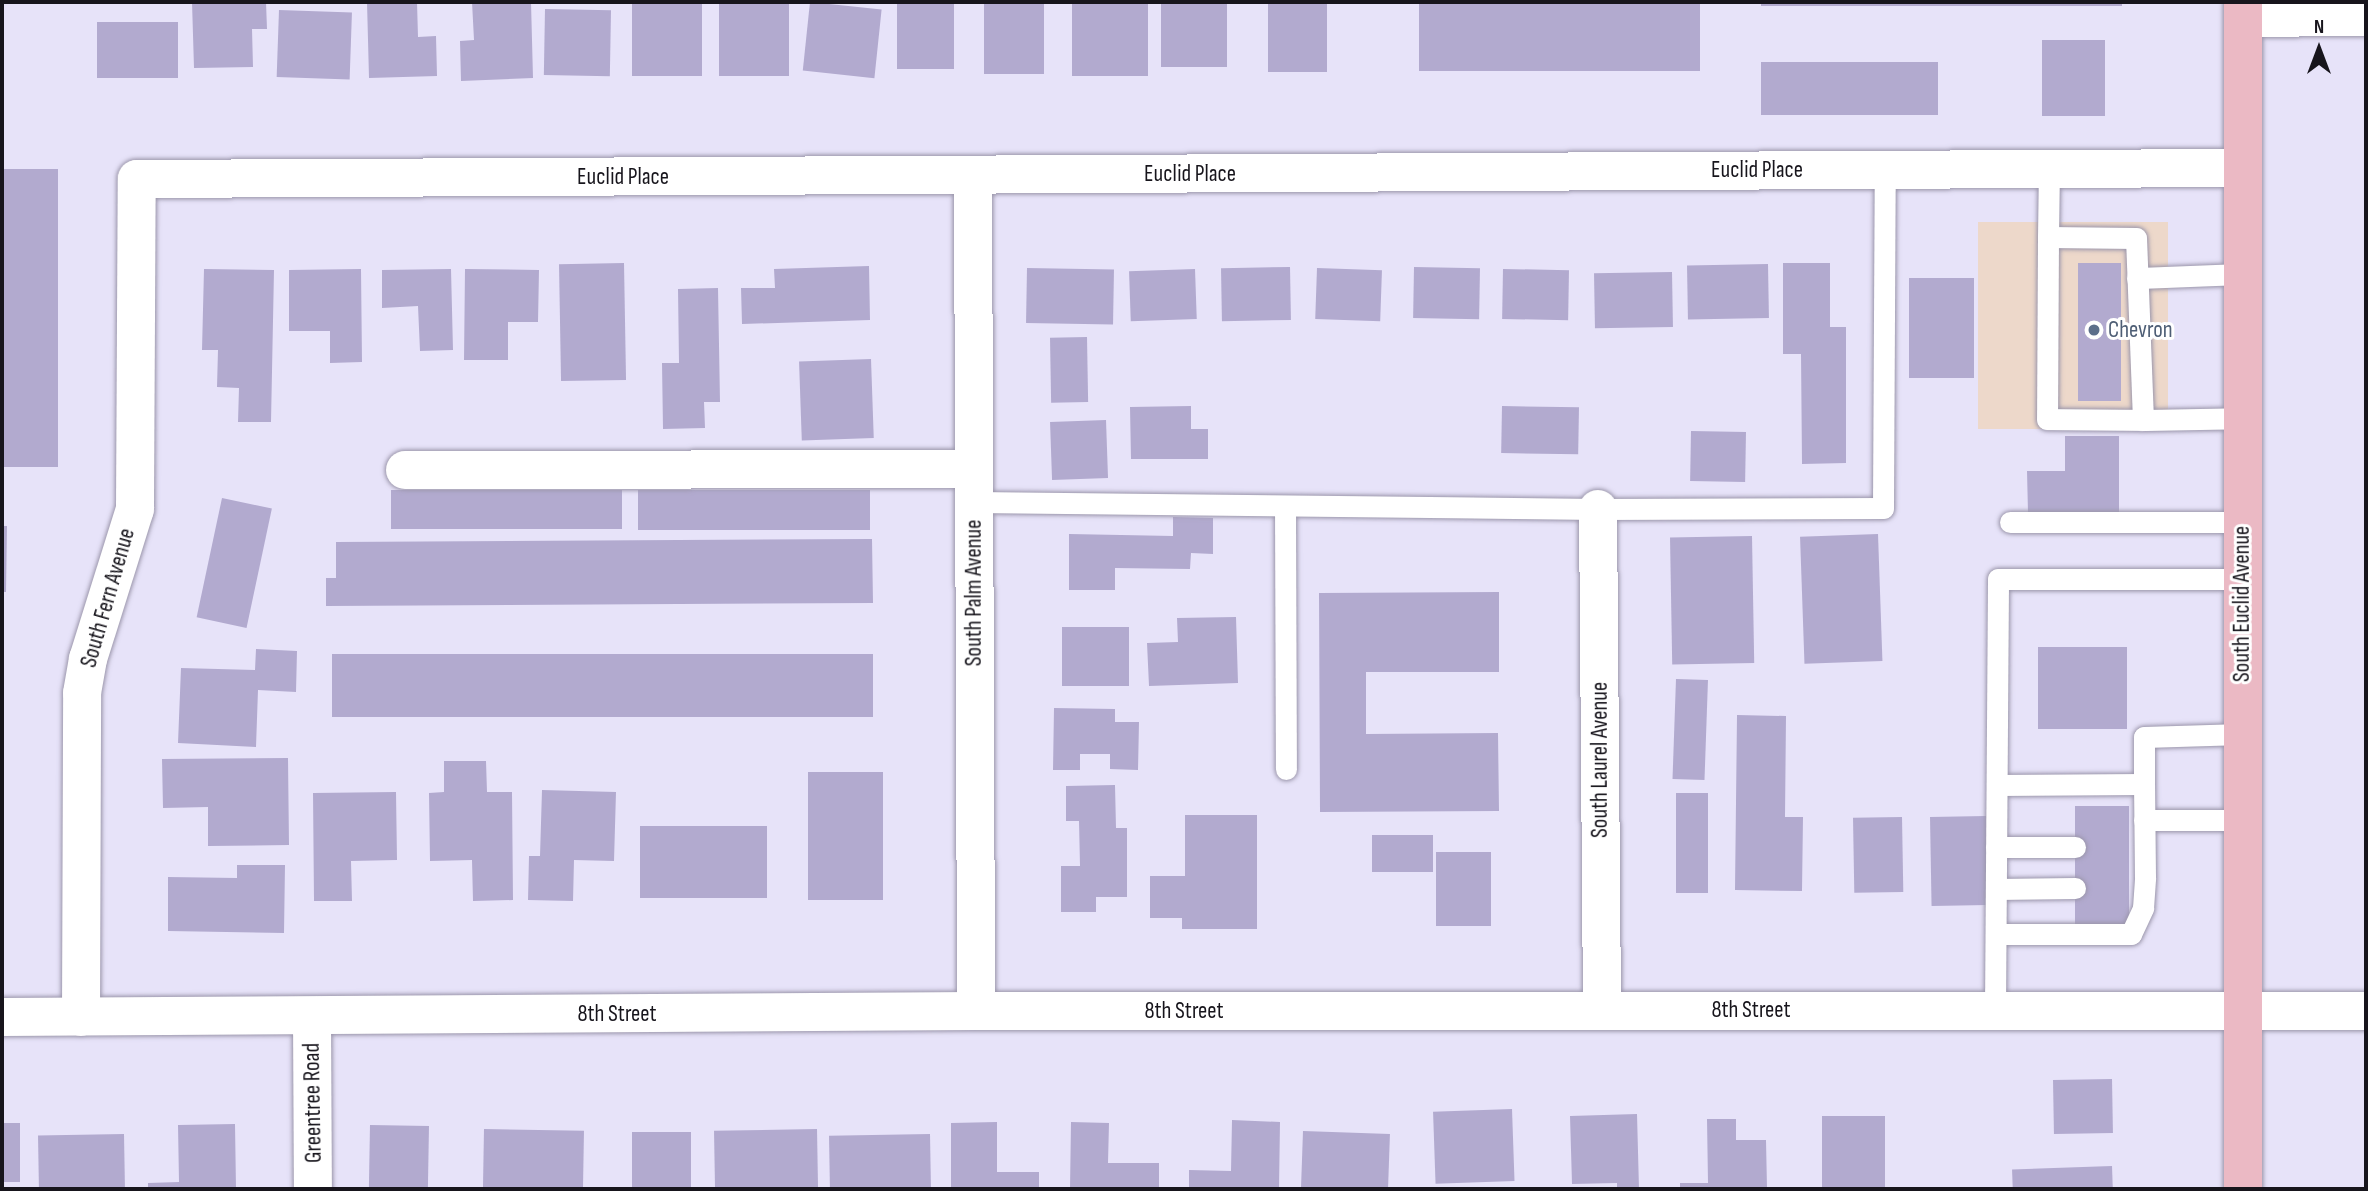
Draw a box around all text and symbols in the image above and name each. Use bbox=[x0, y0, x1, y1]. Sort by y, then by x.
north arrow bbox=[2284, 14, 2354, 84]
text: N bbox=[2314, 16, 2324, 39]
street label: Euclid Place bbox=[1711, 156, 1803, 184]
street label: Euclid Place bbox=[1144, 160, 1236, 188]
street label: Euclid Place bbox=[577, 163, 669, 191]
place label: Chevron bbox=[2108, 316, 2173, 344]
marker: Chevron bbox=[2086, 322, 2102, 338]
street label: South Palm Avenue bbox=[960, 520, 988, 666]
street label: South Fern Avenue bbox=[75, 525, 141, 671]
street label: South Euclid Avenue bbox=[2228, 526, 2256, 682]
street label: South Laurel Avenue bbox=[1586, 682, 1614, 838]
street label: 8th Street bbox=[1711, 996, 1791, 1024]
street label: 8th Street bbox=[1144, 997, 1224, 1025]
street label: 8th Street bbox=[577, 1000, 657, 1028]
street label: Greentree Road bbox=[298, 1043, 328, 1163]

